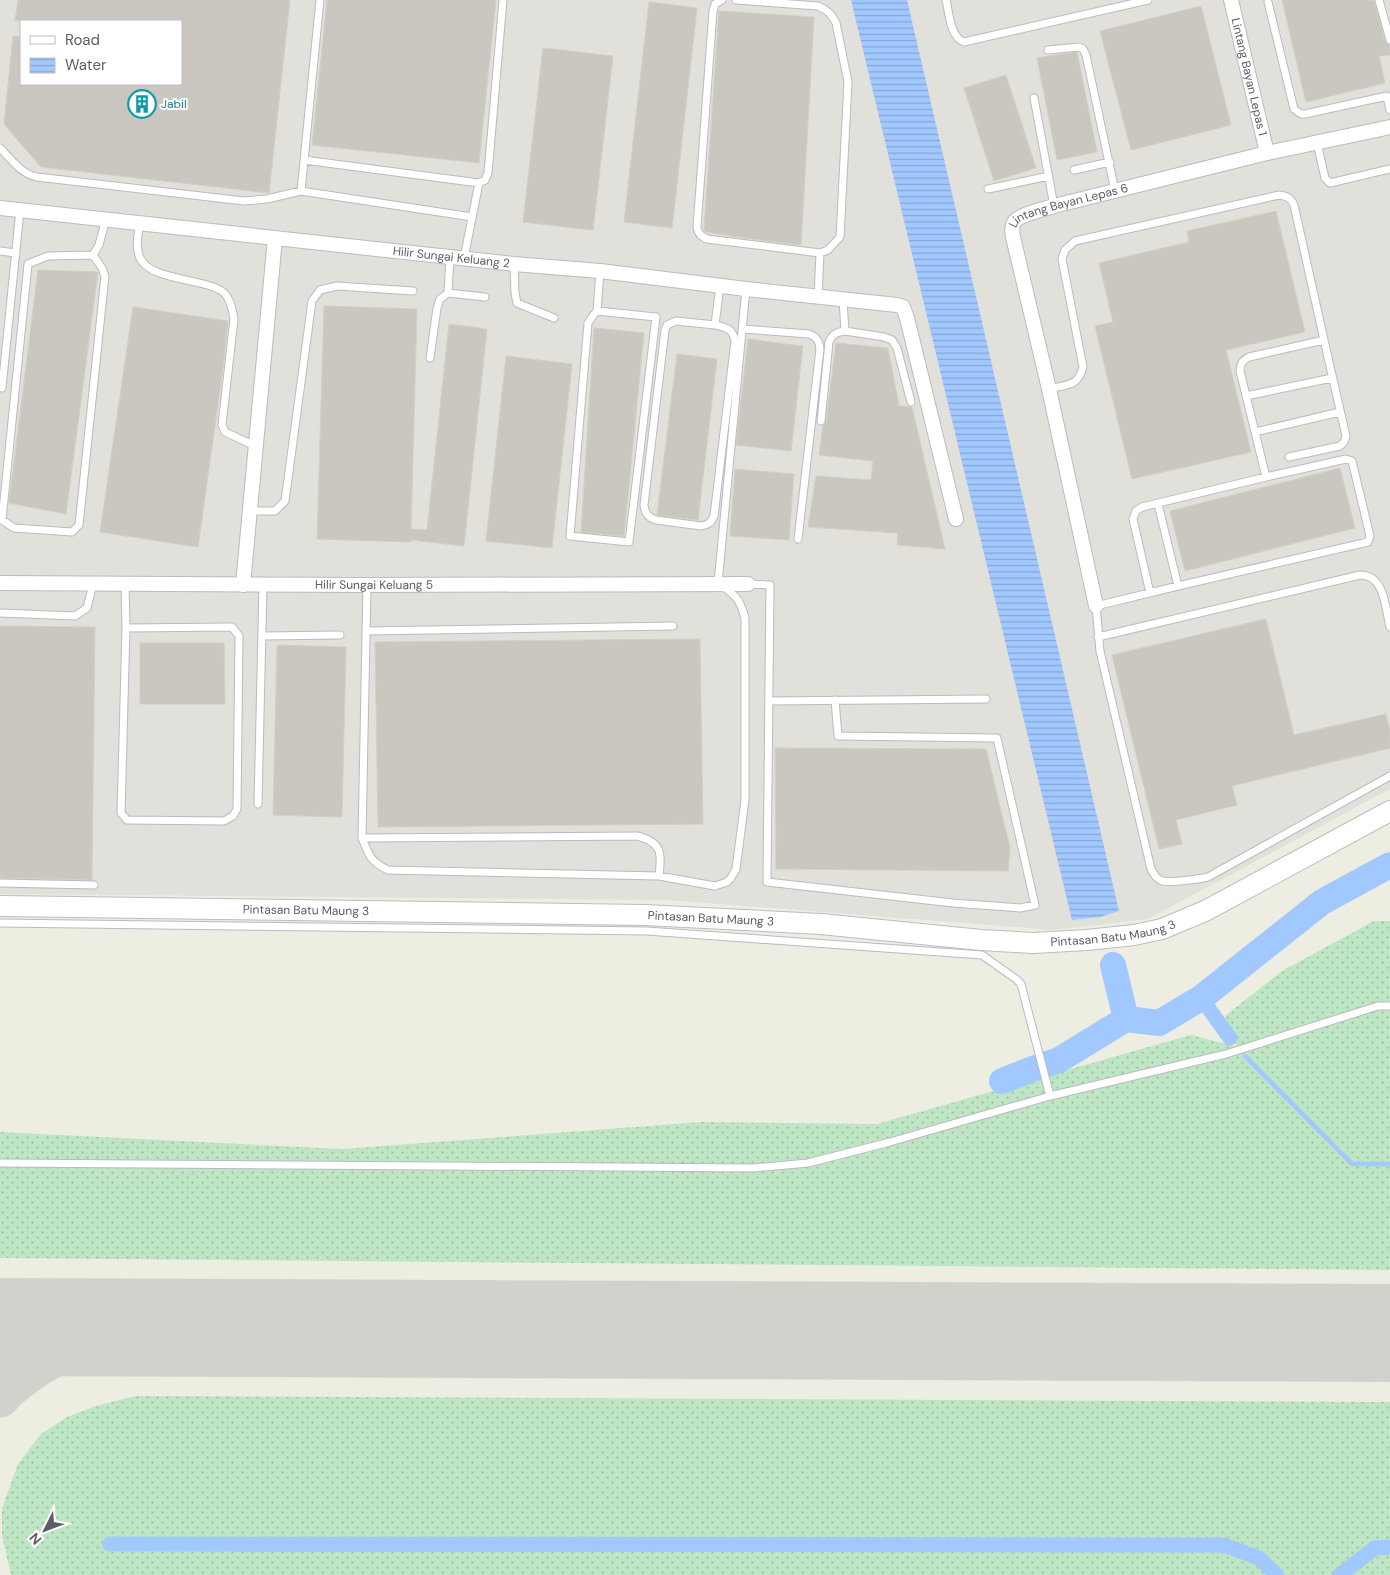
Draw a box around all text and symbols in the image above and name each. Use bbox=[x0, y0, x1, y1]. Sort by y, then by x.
street label: Lintang Bayan Lepas 1 bbox=[1227, 16, 1271, 137]
legend bbox=[20, 20, 182, 85]
text: Road bbox=[65, 30, 100, 50]
text: Water bbox=[65, 55, 107, 75]
building icon: Jabil bbox=[127, 89, 157, 119]
place label: Jabil bbox=[161, 96, 187, 112]
street label: Lintang Bayan Lepas 6 bbox=[1005, 180, 1130, 230]
street label: Hilir Sungai Keluang 2 bbox=[392, 243, 511, 272]
street label: Hilir Sungai Keluang 5 bbox=[315, 577, 433, 593]
street label: Pintasan Batu Maung 3 bbox=[243, 901, 369, 919]
street label: Pintasan Batu Maung 3 bbox=[647, 907, 774, 930]
street label: Pintasan Batu Maung 3 bbox=[1050, 916, 1178, 950]
north arrow bbox=[20, 1505, 70, 1555]
text: N bbox=[25, 1529, 45, 1549]

